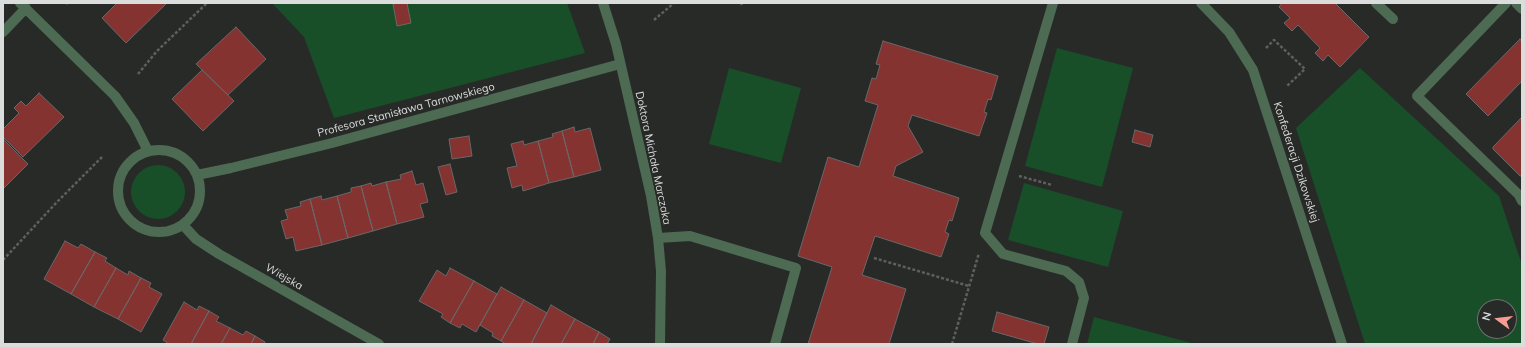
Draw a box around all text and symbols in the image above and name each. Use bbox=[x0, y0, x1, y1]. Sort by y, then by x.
street label: Profesora Stanisława Tarnowskiego bbox=[316, 80, 496, 140]
street label: Doktora Michała Marczaka bbox=[632, 90, 674, 226]
street label: Konfederacji Dzikowskiej bbox=[1270, 100, 1322, 224]
street label: Wiejska bbox=[263, 261, 305, 293]
north arrow bbox=[1477, 299, 1517, 339]
text: N bbox=[1479, 310, 1494, 322]

